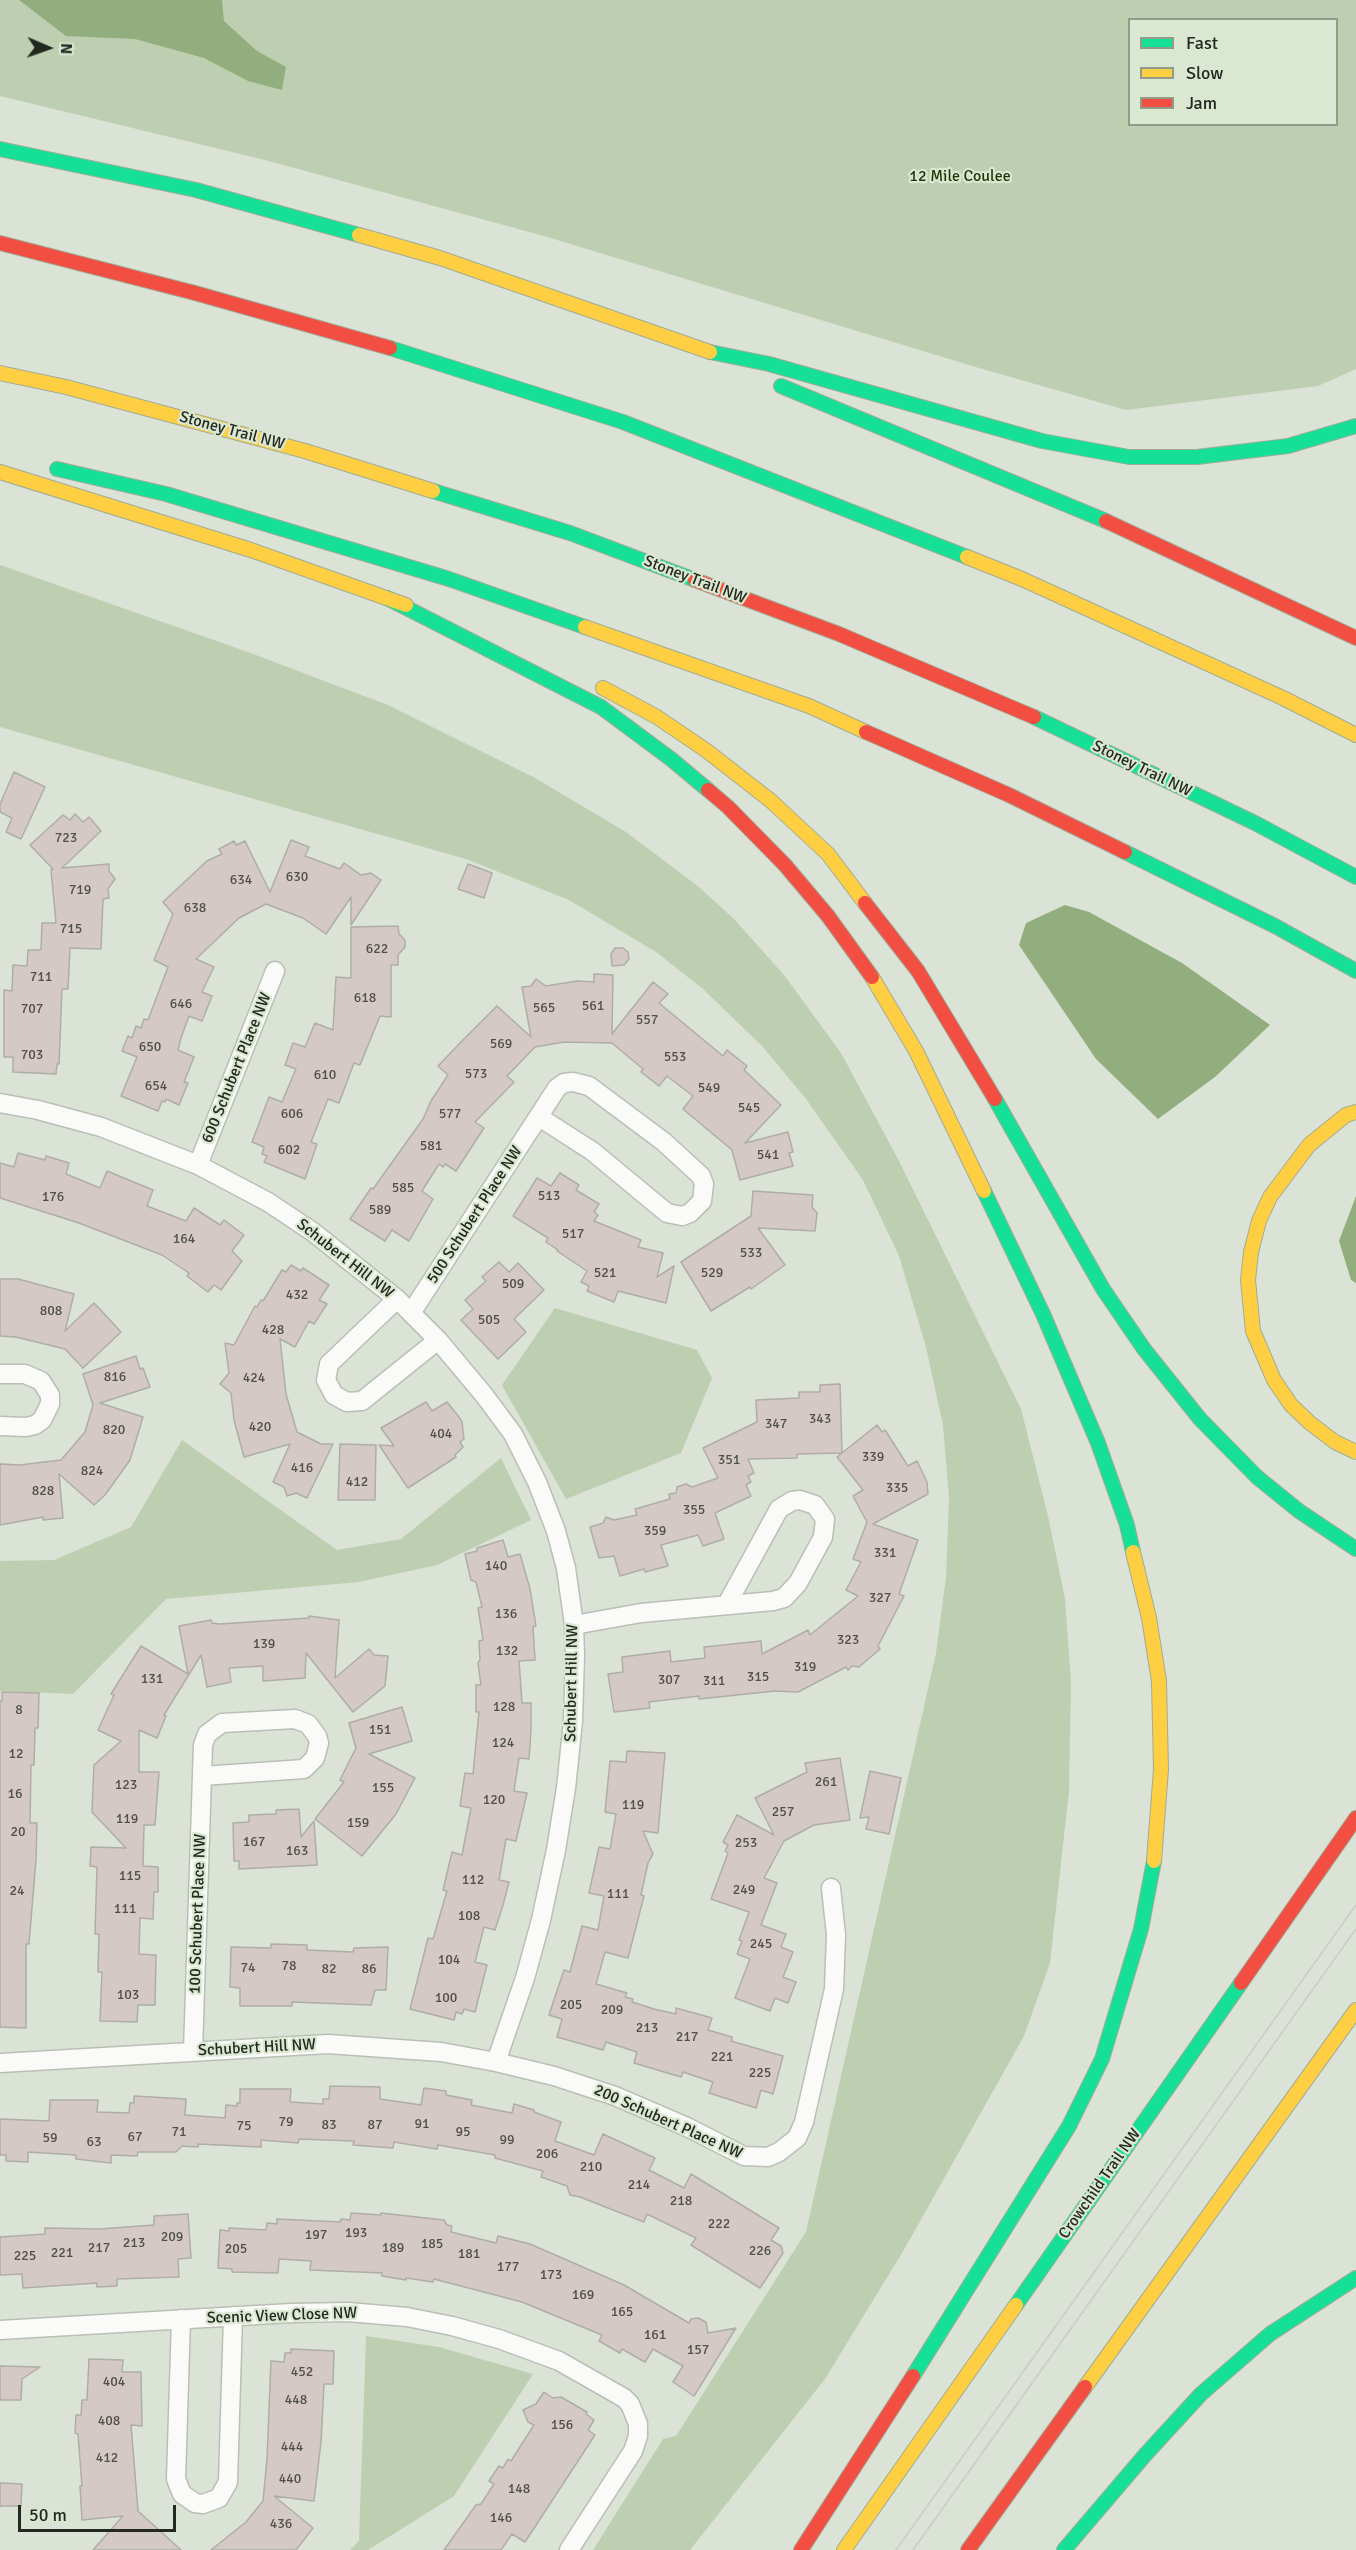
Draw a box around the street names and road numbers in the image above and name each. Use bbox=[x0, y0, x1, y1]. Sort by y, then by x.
street label: Stoney Trail NW bbox=[177, 408, 287, 454]
street label: Stoney Trail NW bbox=[641, 552, 749, 608]
street label: Stoney Trail NW bbox=[1089, 737, 1195, 801]
street label: 600 Schubert Place NW bbox=[198, 990, 276, 1146]
street label: 500 Schubert Place NW bbox=[423, 1143, 527, 1287]
street label: Schubert Hill NW bbox=[293, 1215, 397, 1303]
street label: Schubert Hill NW bbox=[561, 1624, 583, 1742]
street label: 100 Schubert Place NW bbox=[186, 1834, 210, 1994]
street label: Schubert Hill NW bbox=[198, 2035, 316, 2061]
street label: 200 Schubert Place NW bbox=[591, 2081, 745, 2163]
street label: Crowchild Trail NW bbox=[1055, 2125, 1145, 2243]
street label: Scenic View Close NW bbox=[207, 2304, 357, 2328]

